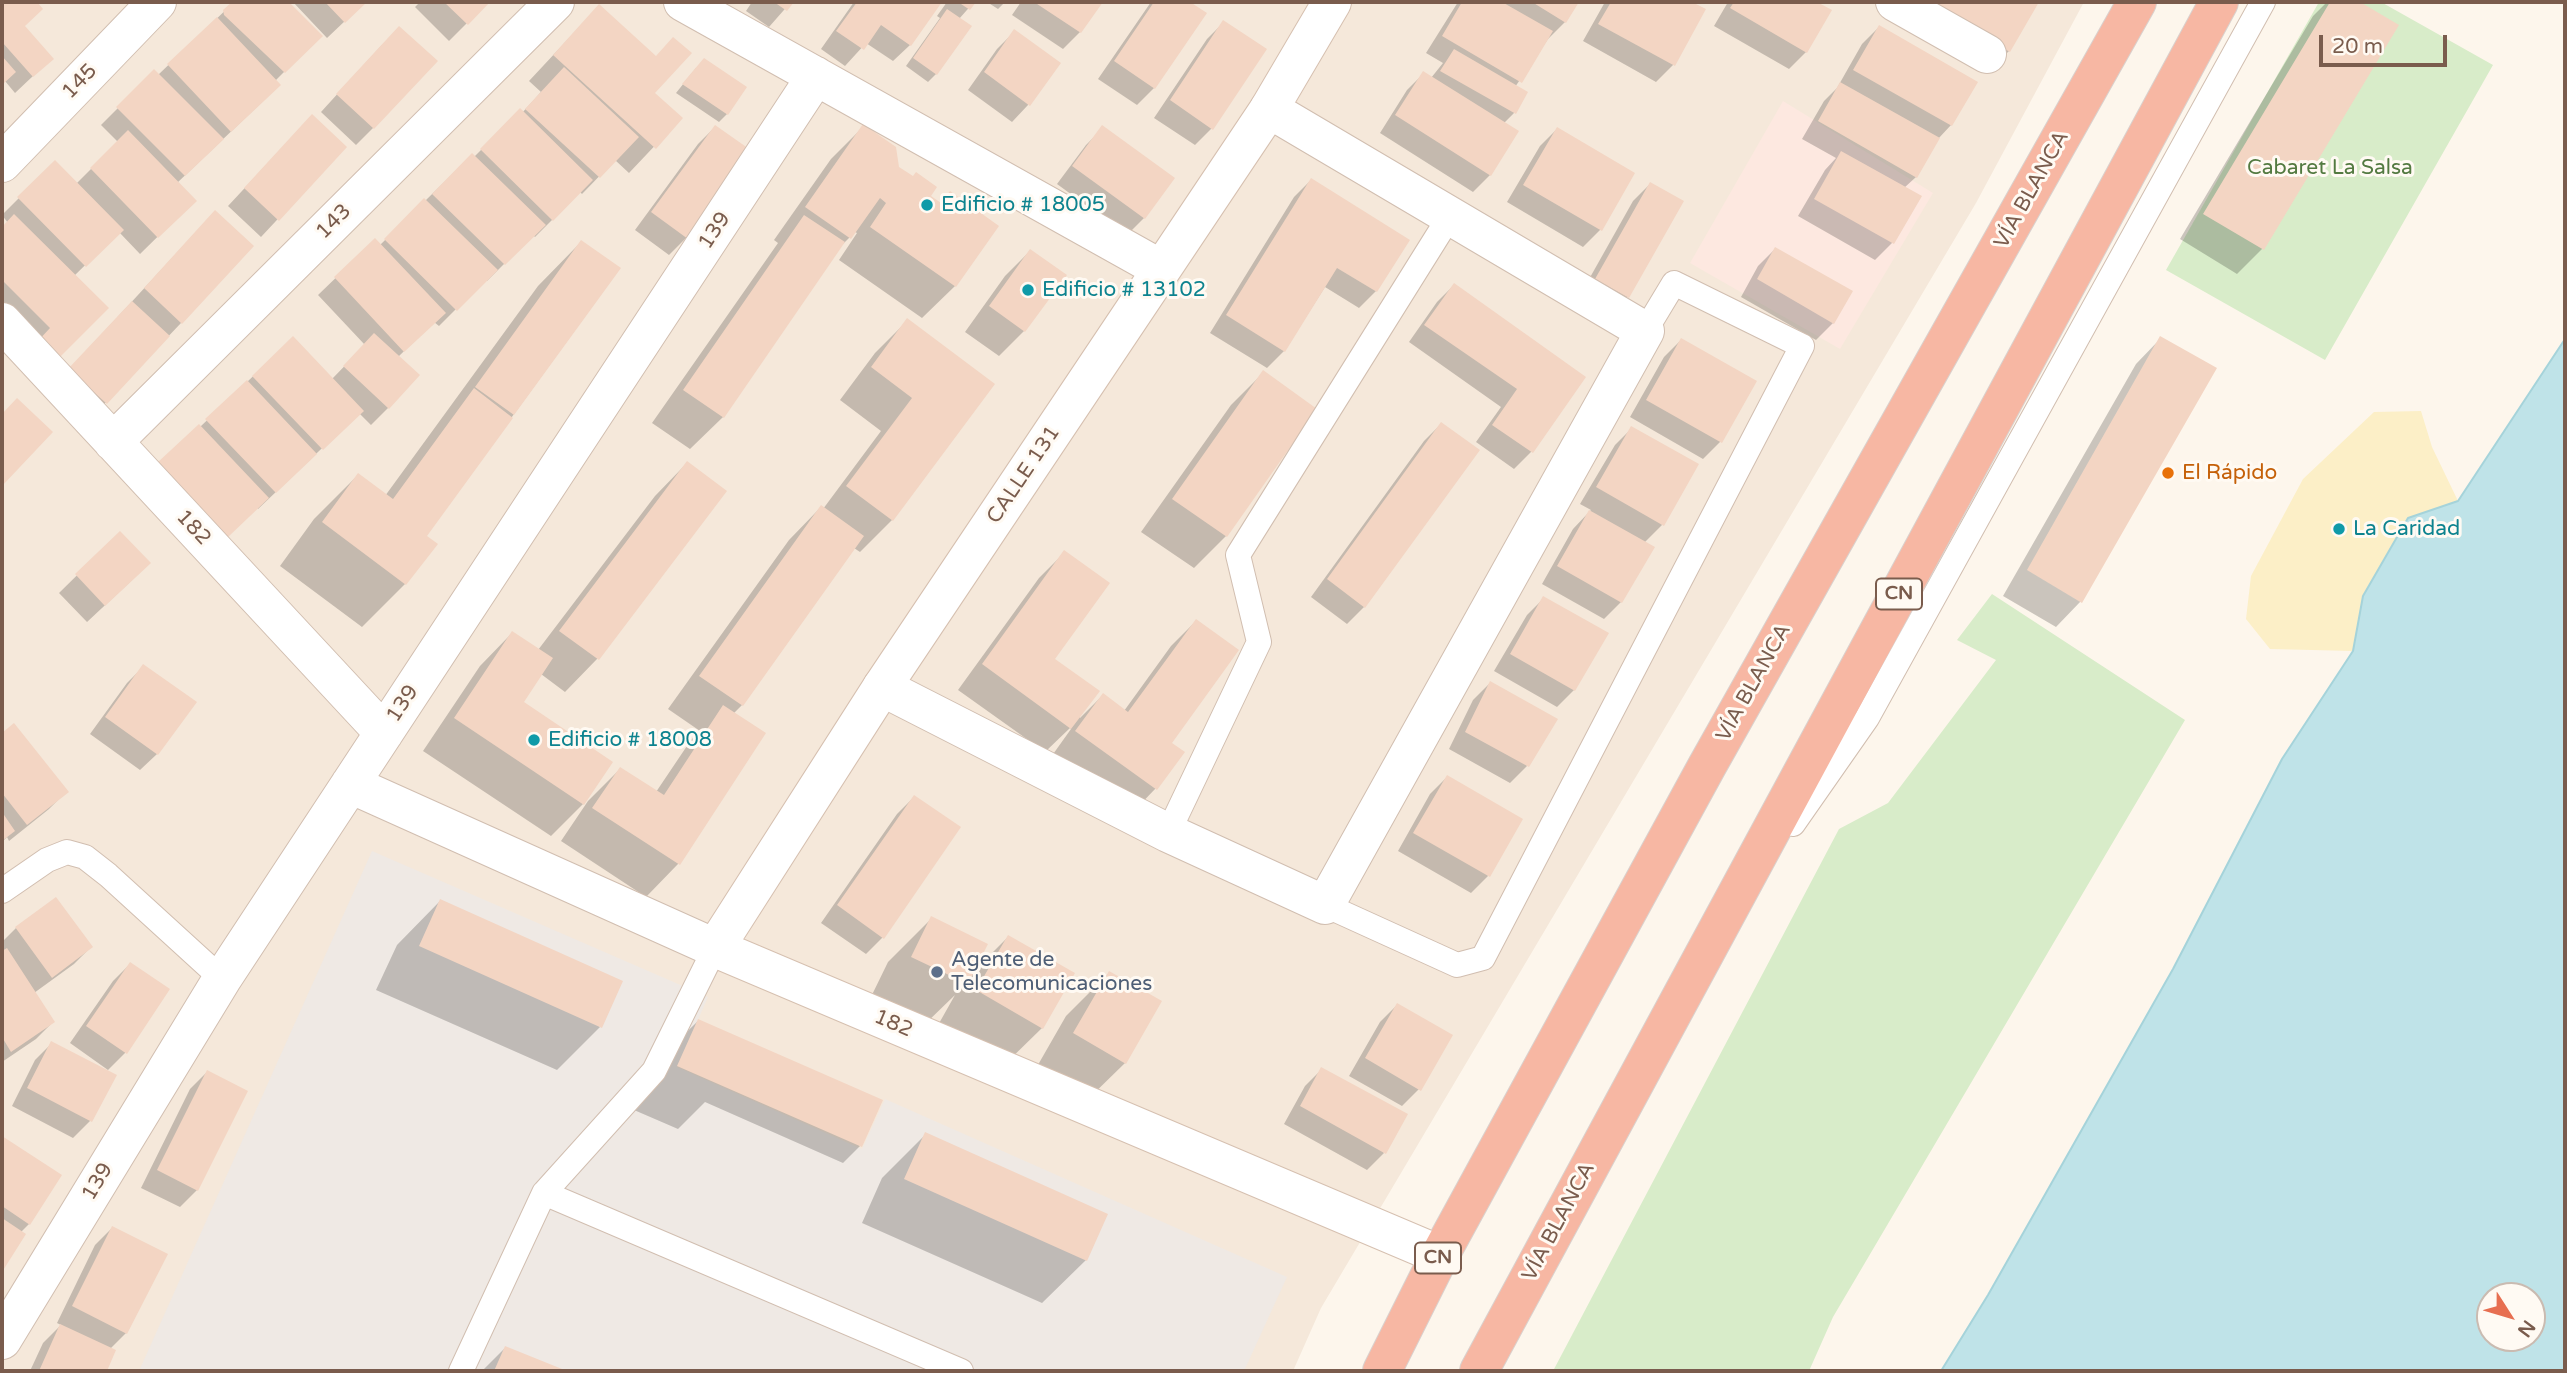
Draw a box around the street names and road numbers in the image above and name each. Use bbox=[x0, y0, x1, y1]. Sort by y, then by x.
street label: 145 bbox=[57, 59, 103, 105]
street label: VÍA BLANCA bbox=[1989, 127, 2075, 253]
street label: 143 bbox=[311, 199, 357, 245]
street label: 139 bbox=[694, 208, 736, 254]
street label: CALLE 131 bbox=[982, 421, 1066, 529]
street label: 182 bbox=[170, 505, 216, 551]
road number: CN bbox=[1876, 579, 1922, 610]
street label: VÍA BLANCA bbox=[1711, 620, 1797, 746]
street label: 139 bbox=[382, 681, 424, 727]
street label: 182 bbox=[870, 1005, 916, 1043]
street label: VÍA BLANCA bbox=[1517, 1158, 1601, 1286]
street label: 139 bbox=[77, 1159, 119, 1205]
road number: CN bbox=[1415, 1242, 1461, 1274]

